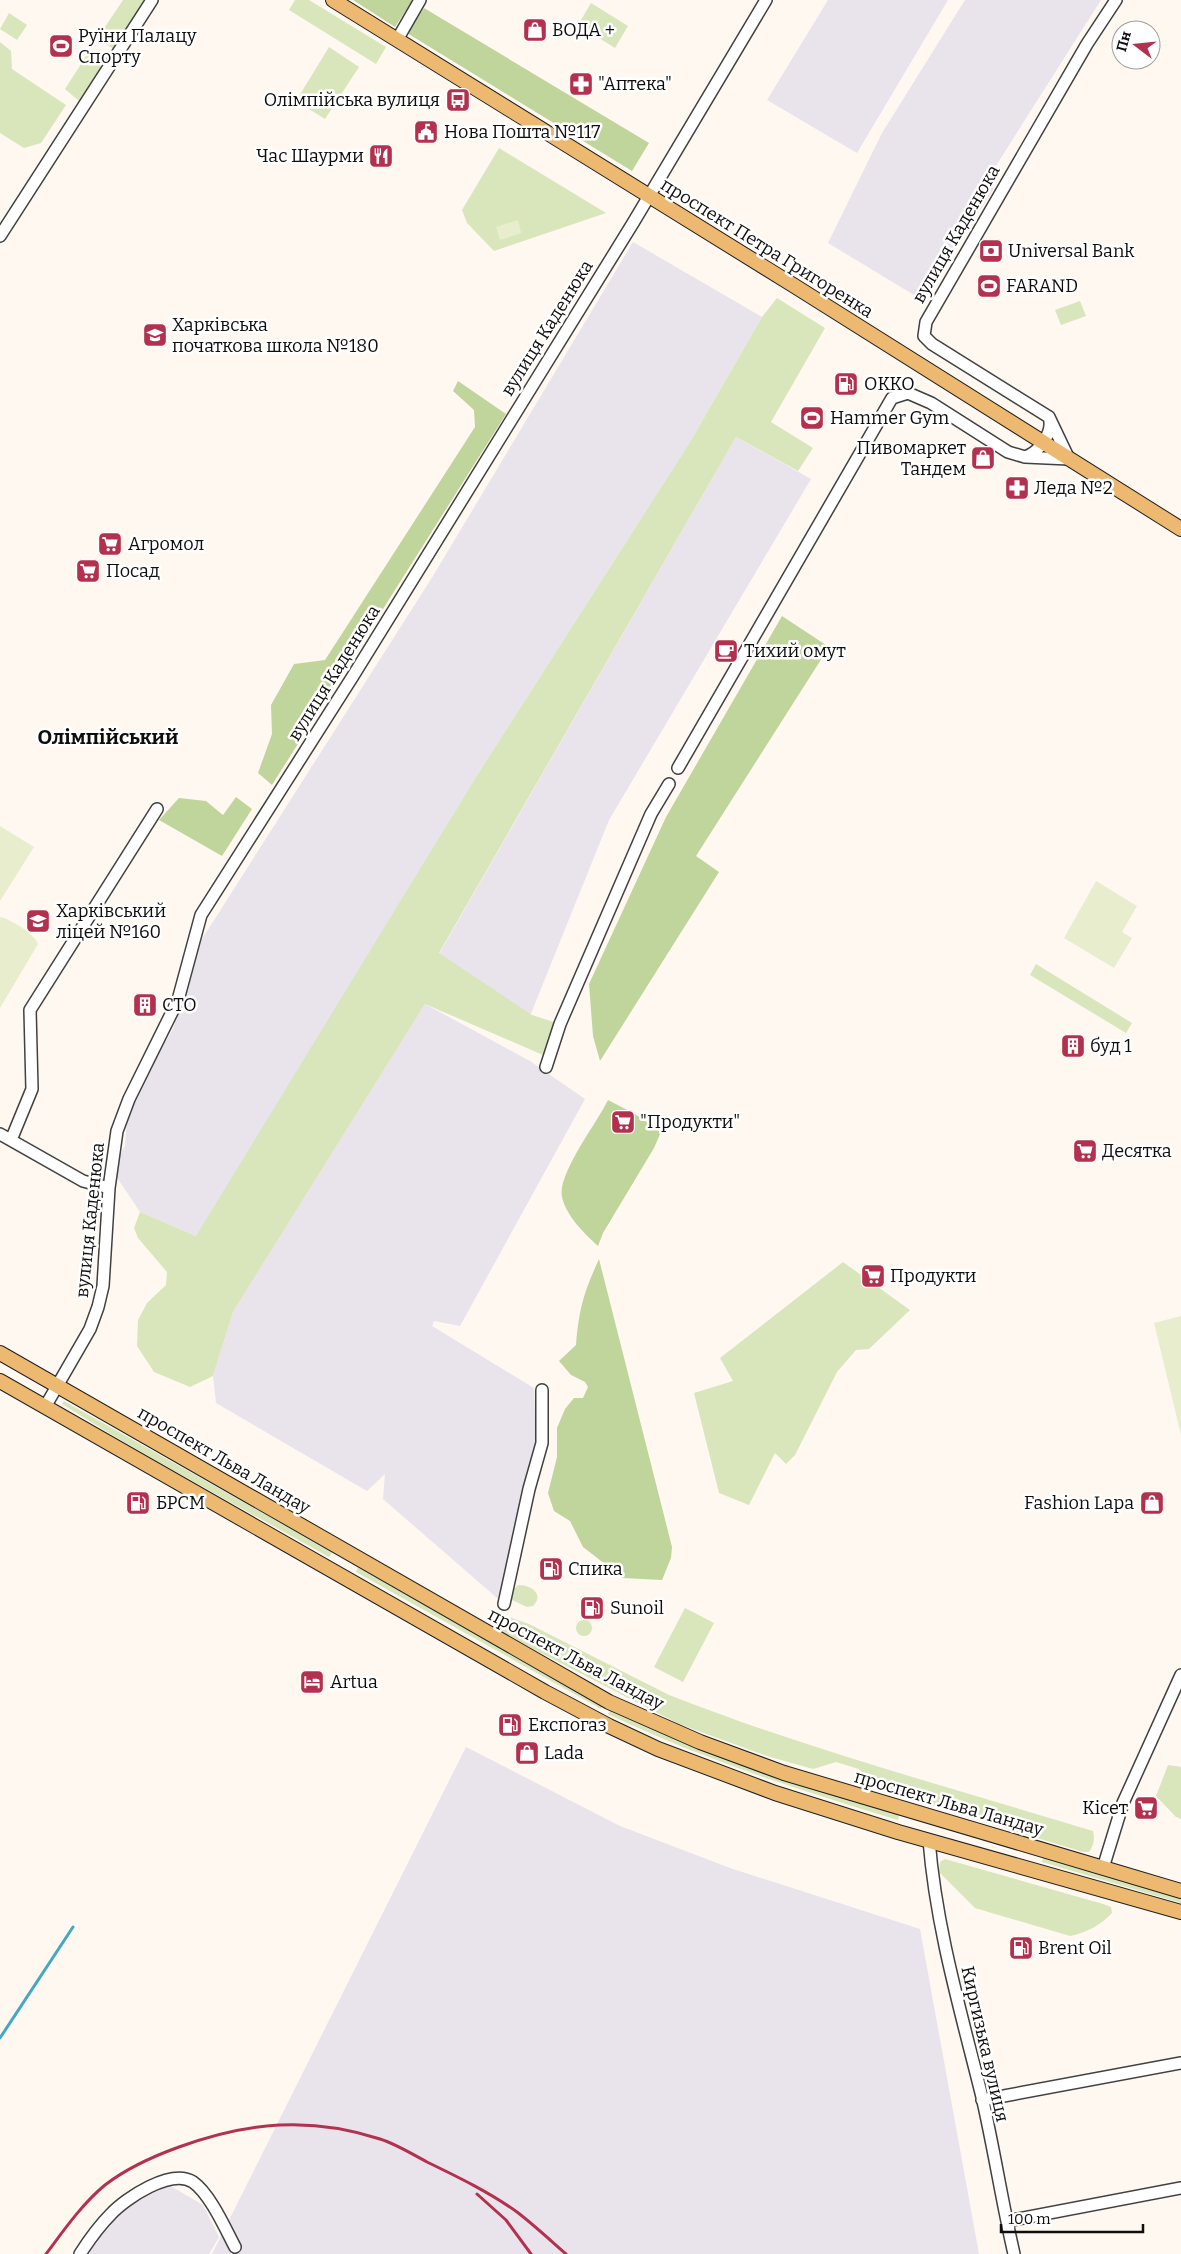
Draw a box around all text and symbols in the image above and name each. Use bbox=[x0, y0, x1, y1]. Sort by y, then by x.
shop icon: ВОДА + bbox=[522, 17, 548, 43]
place label: ВОДА + bbox=[552, 19, 615, 41]
north arrow bbox=[1111, 20, 1161, 70]
place label: Руїни Палацу Спорту bbox=[78, 25, 197, 68]
text: Пн bbox=[1113, 29, 1135, 54]
sports icon: Руїни Палацу Спорту bbox=[48, 33, 74, 59]
pharmacy icon: "Аптека" bbox=[568, 71, 594, 97]
place label: "Аптека" bbox=[598, 73, 672, 95]
bus stop icon: Олімпійська вулиця bbox=[445, 87, 471, 113]
place label: Олімпійська вулиця bbox=[264, 89, 440, 111]
public building icon: Нова Пошта №117 bbox=[413, 119, 439, 145]
place label: Нова Пошта №117 bbox=[444, 121, 600, 143]
restaurant icon: Час Шаурми bbox=[368, 143, 394, 169]
place label: Час Шаурми bbox=[256, 145, 364, 167]
street label: вулиця Каденюка bbox=[908, 161, 1005, 307]
street label: проспект Петра Григоренка bbox=[657, 173, 877, 323]
bank icon: Universal Bank bbox=[978, 238, 1004, 264]
place label: Universal Bank bbox=[1008, 240, 1135, 262]
street label: вулиця Каденюка bbox=[496, 256, 598, 400]
sports icon: FARAND bbox=[976, 273, 1002, 299]
place label: FARAND bbox=[1006, 275, 1078, 297]
place label: Харківська початкова школа №180 bbox=[172, 314, 379, 357]
school or university icon: Харківська початкова школа №180 bbox=[142, 322, 168, 348]
fuel station icon: ОККО bbox=[833, 371, 859, 397]
place label: ОККО bbox=[864, 373, 915, 395]
sports icon: Hammer Gym bbox=[799, 405, 825, 431]
place label: Hammer Gym bbox=[830, 407, 949, 429]
place label: Пивомаркет Тандем bbox=[856, 437, 966, 480]
shop icon: Пивомаркет Тандем bbox=[970, 445, 996, 471]
pharmacy icon: Леда №2 bbox=[1004, 475, 1030, 501]
place label: Леда №2 bbox=[1034, 477, 1113, 499]
supermarket icon: Агромол bbox=[97, 531, 123, 557]
place label: Агромол bbox=[128, 533, 204, 555]
supermarket icon: Посад bbox=[75, 558, 101, 584]
place label: Посад bbox=[106, 560, 160, 582]
street label: вулиця Каденюка bbox=[283, 601, 385, 745]
cafe icon: Тихий омут bbox=[713, 638, 739, 664]
place label: Тихий омут bbox=[744, 640, 846, 662]
district label: Олімпійський bbox=[38, 725, 178, 749]
place label: Харківський ліцей №160 bbox=[56, 900, 166, 943]
school or university icon: Харківський ліцей №160 bbox=[25, 908, 51, 934]
building icon: СТО bbox=[132, 992, 158, 1018]
place label: СТО bbox=[162, 994, 197, 1016]
building icon: буд 1 bbox=[1060, 1033, 1086, 1059]
place label: буд 1 bbox=[1090, 1035, 1132, 1057]
supermarket icon: "Продукти" bbox=[610, 1109, 636, 1135]
place label: "Продукти" bbox=[640, 1111, 740, 1133]
supermarket icon: Десятка bbox=[1072, 1138, 1098, 1164]
place label: Десятка bbox=[1102, 1140, 1172, 1162]
street label: вулиця Каденюка bbox=[71, 1141, 109, 1299]
supermarket icon: Продукти bbox=[860, 1263, 886, 1289]
place label: Продукти bbox=[890, 1265, 976, 1287]
street label: проспект Льва Ландау bbox=[134, 1402, 315, 1519]
fuel station icon: БРСМ bbox=[125, 1490, 151, 1516]
shop icon: Fashion Lapa bbox=[1139, 1490, 1165, 1516]
place label: БРСМ bbox=[156, 1492, 205, 1514]
place label: Fashion Lapa bbox=[1024, 1492, 1134, 1514]
fuel station icon: Спика bbox=[538, 1556, 564, 1582]
place label: Спика bbox=[568, 1558, 623, 1580]
fuel station icon: Sunoil bbox=[579, 1595, 605, 1621]
place label: Sunoil bbox=[610, 1597, 664, 1619]
street label: проспект Льва Ландау bbox=[484, 1603, 668, 1715]
hotel icon: Artua bbox=[299, 1669, 325, 1695]
place label: Artua bbox=[330, 1671, 378, 1693]
fuel station icon: Експогаз bbox=[497, 1712, 523, 1738]
place label: Експогаз bbox=[528, 1714, 607, 1736]
shop icon: Lada bbox=[514, 1740, 540, 1766]
place label: Lada bbox=[544, 1742, 584, 1764]
street label: проспект Льва Ландау bbox=[852, 1765, 1047, 1841]
supermarket icon: Кісет bbox=[1133, 1795, 1159, 1821]
place label: Кісет bbox=[1082, 1797, 1128, 1819]
fuel station icon: Brent Oil bbox=[1008, 1935, 1034, 1961]
place label: Brent Oil bbox=[1038, 1937, 1112, 1959]
street label: Киргизька вулиця bbox=[956, 1964, 1014, 2124]
scale bar bbox=[1001, 2202, 1144, 2234]
text: 100 m bbox=[1008, 2210, 1051, 2228]

